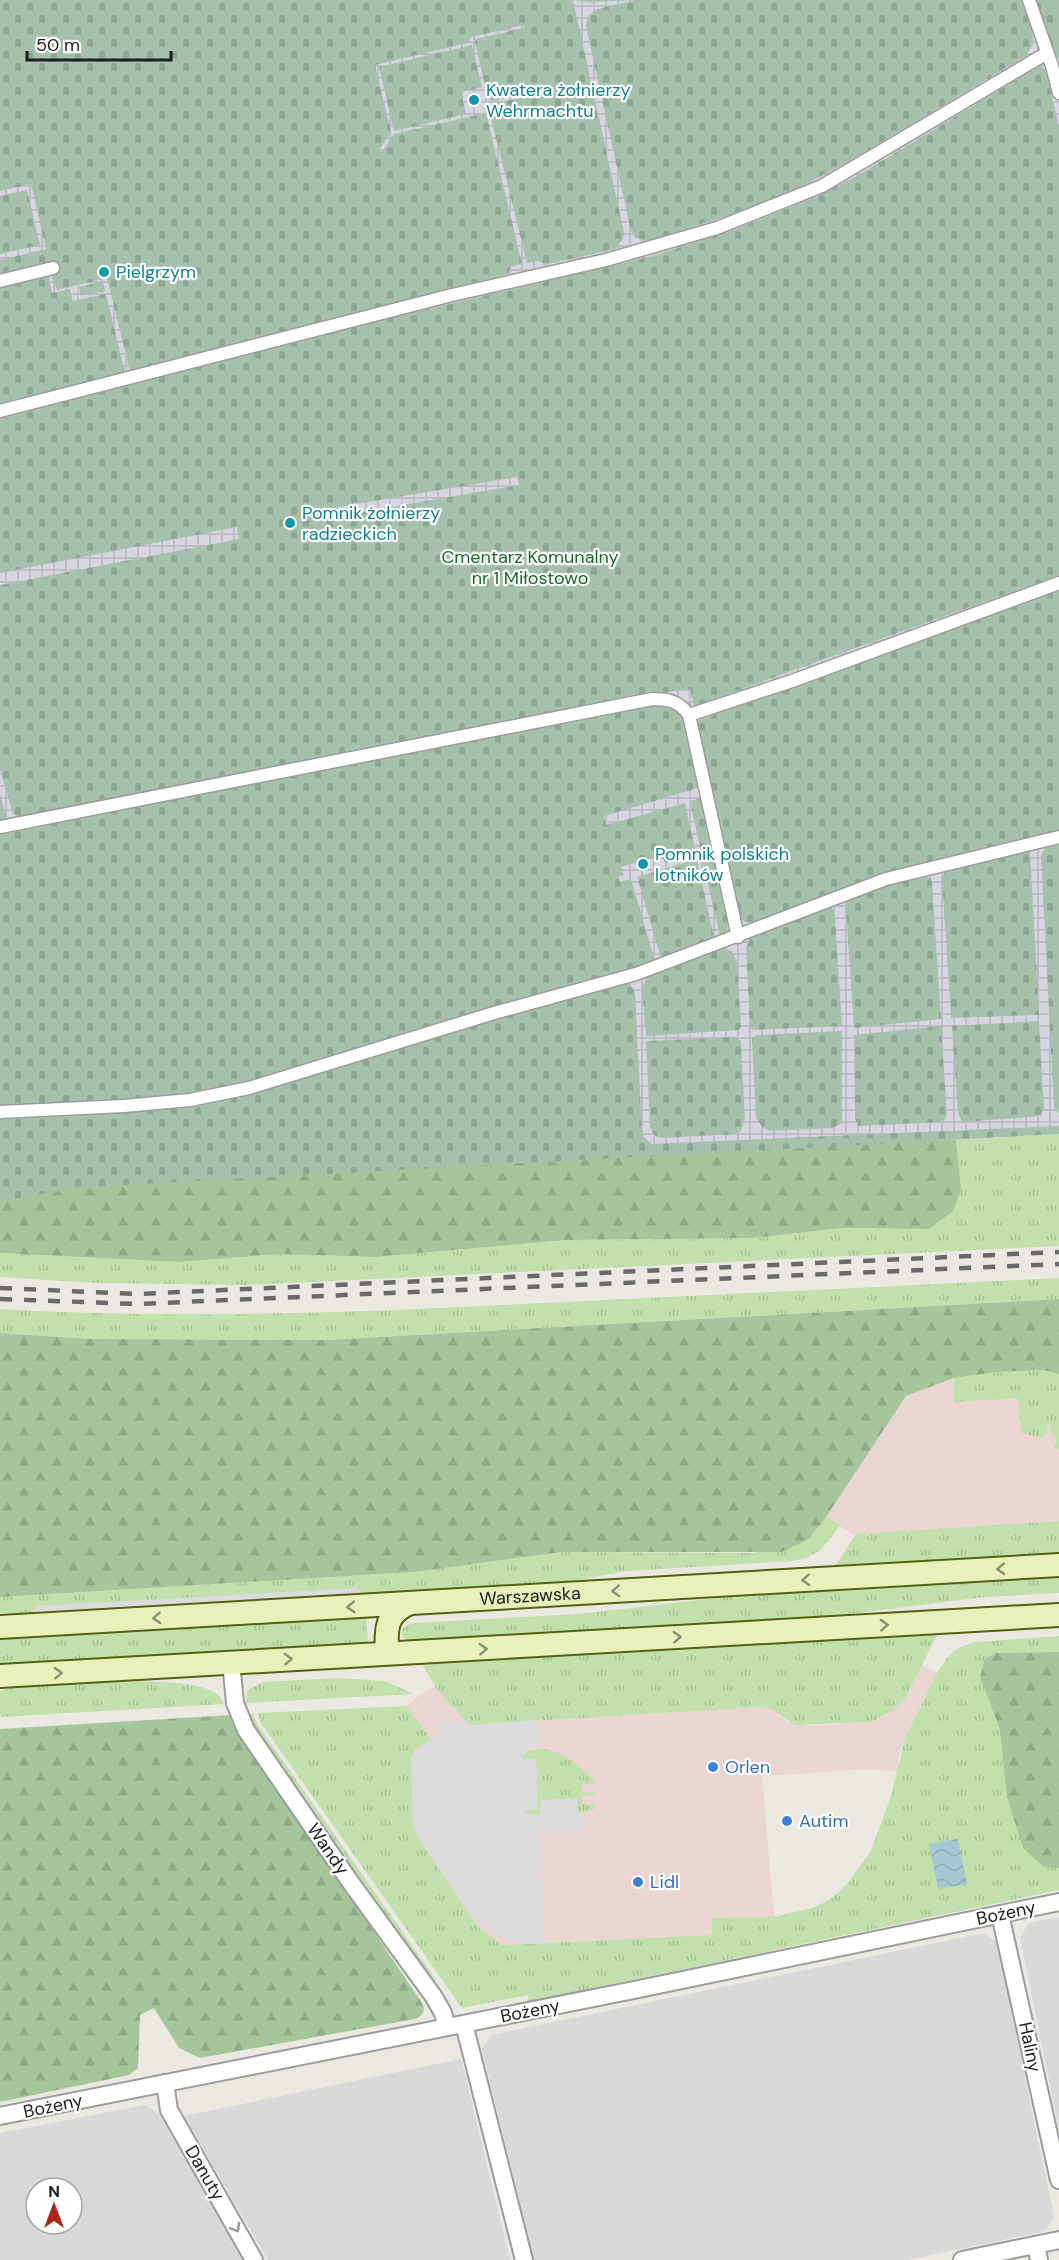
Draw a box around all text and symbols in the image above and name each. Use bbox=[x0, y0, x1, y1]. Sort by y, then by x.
scale bar bbox=[27, 24, 171, 62]
text: 50 m bbox=[36, 33, 80, 57]
place label: Kwatera żołnierzy Wehrmachtu bbox=[486, 78, 630, 123]
marker: Kwatera żołnierzy Wehrmachtu bbox=[467, 93, 481, 107]
place label: Pielgrzym bbox=[116, 260, 196, 284]
marker: Pielgrzym bbox=[97, 265, 111, 279]
place label: Pomnik żołnierzy radzieckich bbox=[302, 501, 440, 546]
marker: Pomnik żołnierzy radzieckich bbox=[283, 516, 297, 530]
park label: Cmentarz Komunalny nr 1 Miłostowo bbox=[441, 545, 619, 590]
place label: Pomnik polskich lotników bbox=[655, 842, 789, 887]
marker: Pomnik polskich lotników bbox=[636, 857, 650, 871]
one-way arrow bbox=[996, 1562, 1005, 1575]
one-way arrow bbox=[801, 1574, 810, 1587]
street label: Warszawska bbox=[479, 1581, 581, 1611]
one-way arrow bbox=[612, 1585, 621, 1598]
one-way arrow bbox=[347, 1600, 356, 1613]
one-way arrow bbox=[152, 1611, 161, 1624]
one-way arrow bbox=[879, 1618, 888, 1631]
one-way arrow bbox=[673, 1631, 682, 1644]
one-way arrow bbox=[478, 1642, 487, 1655]
one-way arrow bbox=[283, 1653, 292, 1666]
one-way arrow bbox=[54, 1666, 63, 1679]
place label: Orlen bbox=[725, 1755, 770, 1779]
marker: Orlen bbox=[706, 1760, 720, 1774]
place label: Autim bbox=[799, 1809, 848, 1833]
marker: Autim bbox=[780, 1814, 794, 1828]
street label: Wandy bbox=[302, 1818, 354, 1880]
place label: Lidl bbox=[650, 1870, 679, 1894]
marker: Lidl bbox=[631, 1875, 645, 1889]
street label: Bożeny bbox=[974, 1895, 1038, 1931]
street label: Bożeny bbox=[498, 1993, 562, 2029]
street label: Haliny bbox=[1013, 2020, 1047, 2074]
street label: Bożeny bbox=[21, 2088, 85, 2124]
street label: Danuty bbox=[180, 2141, 230, 2205]
north arrow bbox=[24, 2176, 84, 2236]
text: N bbox=[48, 2181, 60, 2202]
one-way arrow bbox=[229, 2222, 241, 2233]

